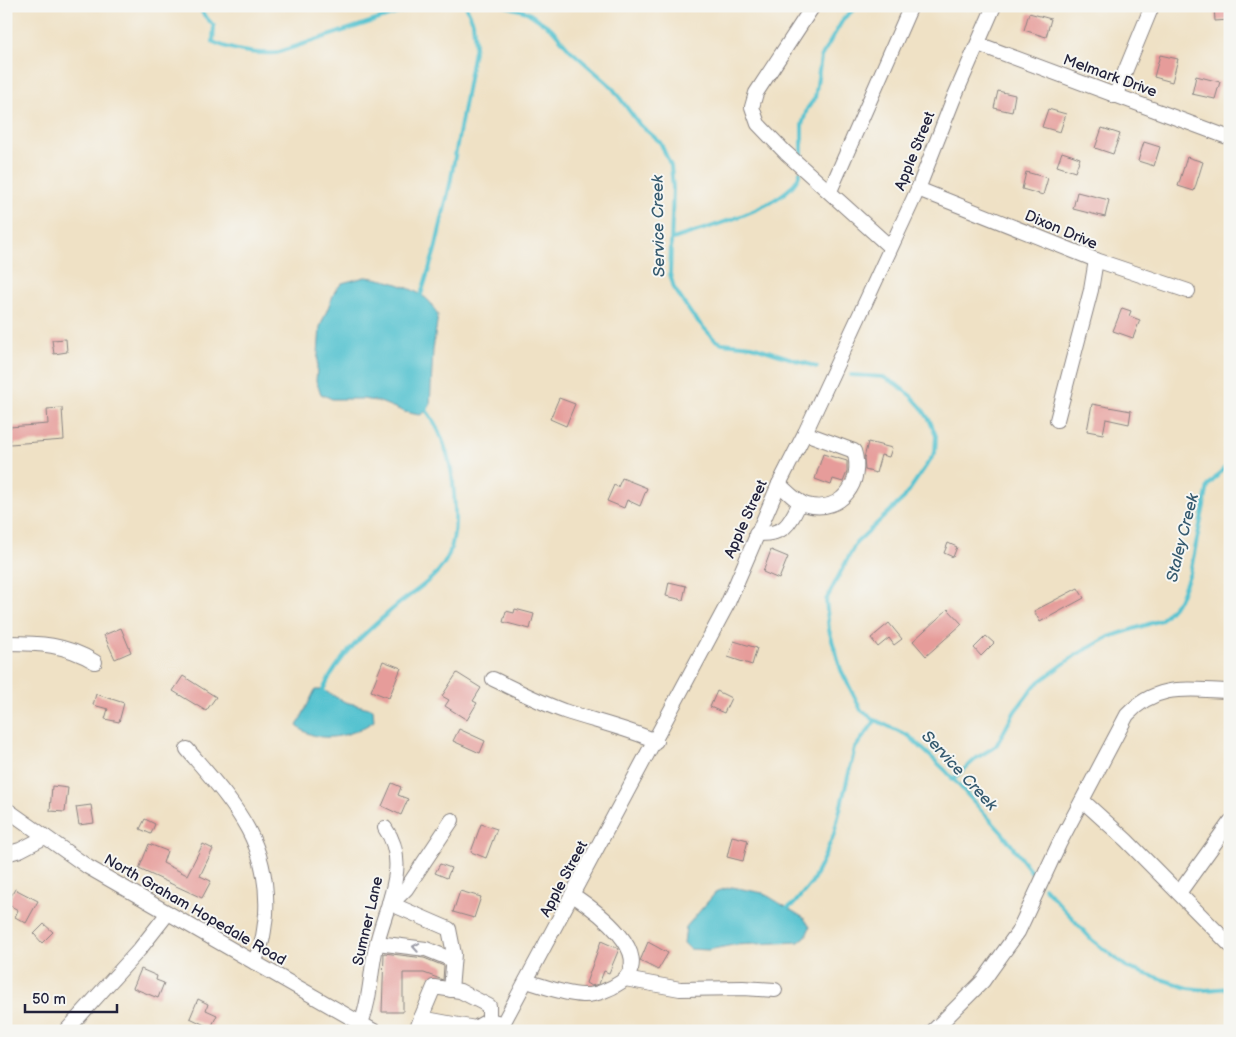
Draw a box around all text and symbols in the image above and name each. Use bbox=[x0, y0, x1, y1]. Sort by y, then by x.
street label: Melmark Drive bbox=[1061, 50, 1159, 102]
street label: Apple Street bbox=[891, 108, 940, 193]
water label: Service Creek bbox=[649, 174, 669, 277]
street label: Dixon Drive bbox=[1022, 206, 1100, 254]
street label: Apple Street bbox=[720, 477, 772, 561]
water label: Staley Creek bbox=[1163, 491, 1203, 584]
water label: Service Creek bbox=[917, 727, 1002, 816]
street label: Apple Street bbox=[536, 837, 592, 920]
street label: North Graham Hopedale Road bbox=[101, 850, 289, 970]
street label: Sumner Lane bbox=[349, 875, 387, 967]
one-way arrow bbox=[412, 943, 420, 953]
scale bar bbox=[25, 982, 118, 1014]
text: 50 m bbox=[32, 990, 66, 1009]

